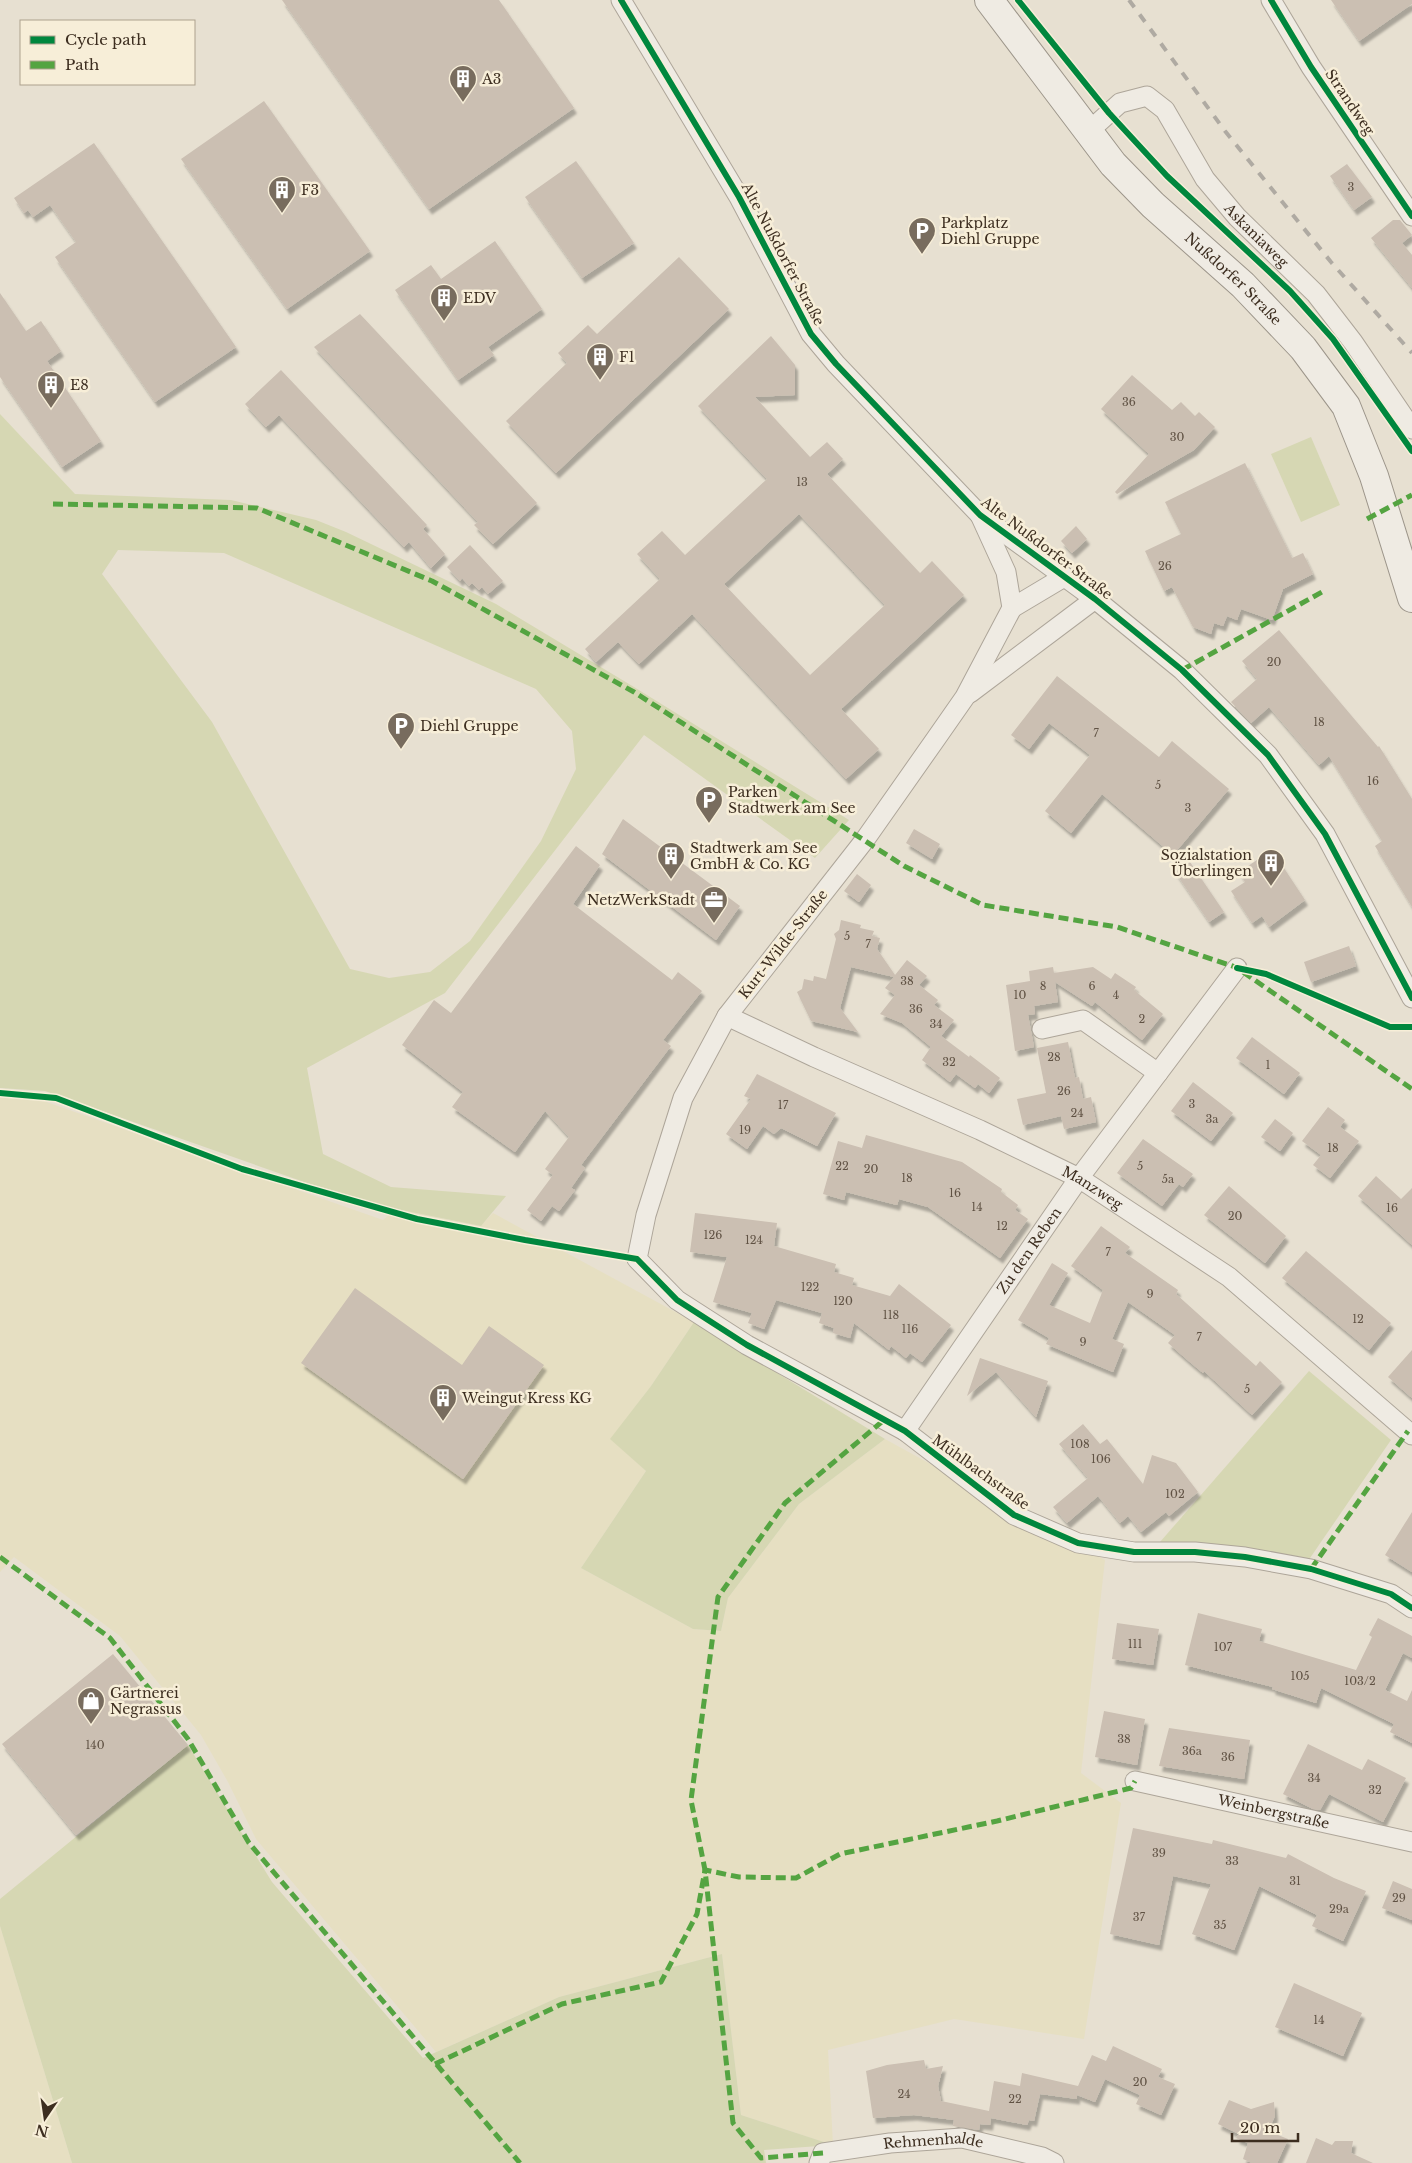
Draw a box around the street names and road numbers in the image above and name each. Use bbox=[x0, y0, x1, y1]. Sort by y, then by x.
street label: Strandweg bbox=[1321, 66, 1379, 139]
street label: Alte Nußdorfer Straße bbox=[737, 179, 828, 329]
street label: Askaniaweg bbox=[1220, 199, 1293, 272]
street label: Nußdorfer Straße bbox=[1181, 229, 1285, 329]
street label: Alte Nußdorfer Straße bbox=[977, 492, 1116, 603]
street label: Kurt-Wilde-Straße bbox=[735, 886, 831, 1002]
street label: Manzweg bbox=[1059, 1162, 1127, 1214]
street label: Zu den Reben bbox=[993, 1204, 1065, 1297]
street label: Mühlbachstraße bbox=[929, 1431, 1033, 1513]
street label: Weinbergstraße bbox=[1215, 1790, 1331, 1833]
street label: Rehmenhalde bbox=[882, 2129, 985, 2153]

